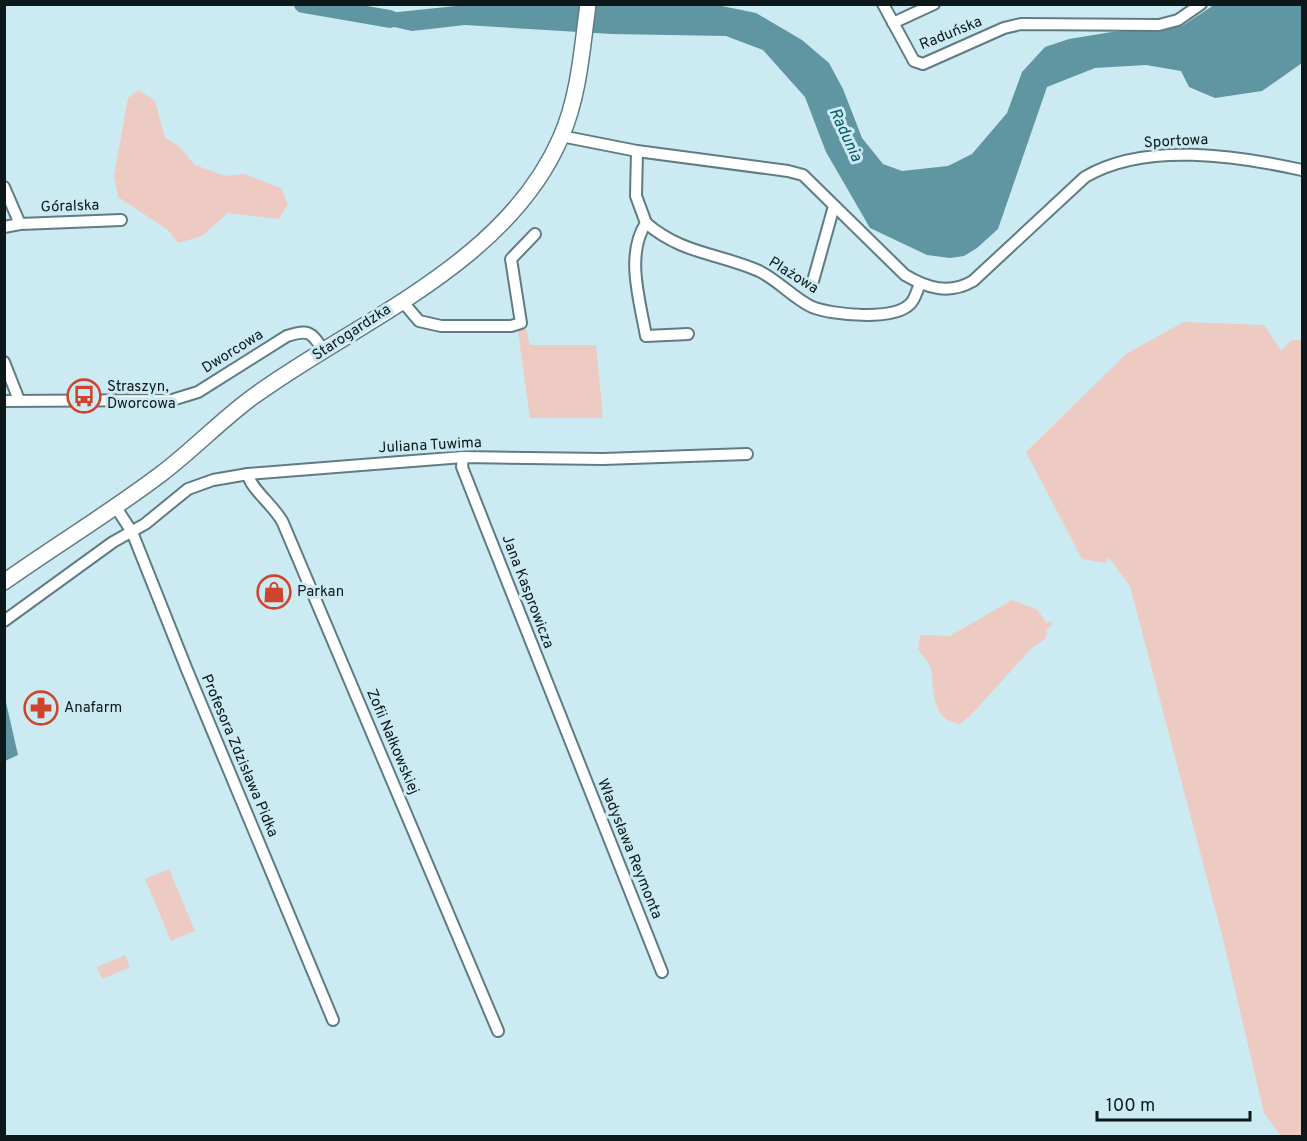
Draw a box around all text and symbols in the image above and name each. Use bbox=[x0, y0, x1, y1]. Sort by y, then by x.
street label: Raduńska bbox=[917, 13, 985, 55]
water label: Radunia bbox=[824, 105, 866, 166]
street label: Sportowa bbox=[1143, 131, 1209, 153]
street label: Góralska bbox=[40, 196, 100, 218]
street label: Plażowa bbox=[764, 253, 822, 299]
street label: Starogardzka bbox=[309, 300, 395, 366]
street label: Dworcowa bbox=[199, 326, 267, 378]
bus stop icon: Straszyn, Dworcowa bbox=[66, 378, 102, 414]
place label: Straszyn, Dworcowa bbox=[107, 378, 176, 414]
street label: Juliana Tuwima bbox=[378, 434, 482, 458]
street label: Jana Kasprowicza bbox=[497, 532, 557, 652]
shop icon: Parkan bbox=[256, 574, 292, 610]
place label: Parkan bbox=[297, 583, 344, 602]
street label: Profesora Zdzisława Pidka bbox=[196, 672, 282, 840]
street label: Zofii Nałkowskiej bbox=[361, 686, 423, 798]
pharmacy icon: Anafarm bbox=[23, 690, 59, 726]
place label: Anafarm bbox=[64, 699, 122, 718]
street label: Władysława Reymonta bbox=[592, 776, 666, 922]
scale bar bbox=[1097, 1084, 1250, 1122]
text: 100 m bbox=[1106, 1095, 1155, 1118]

